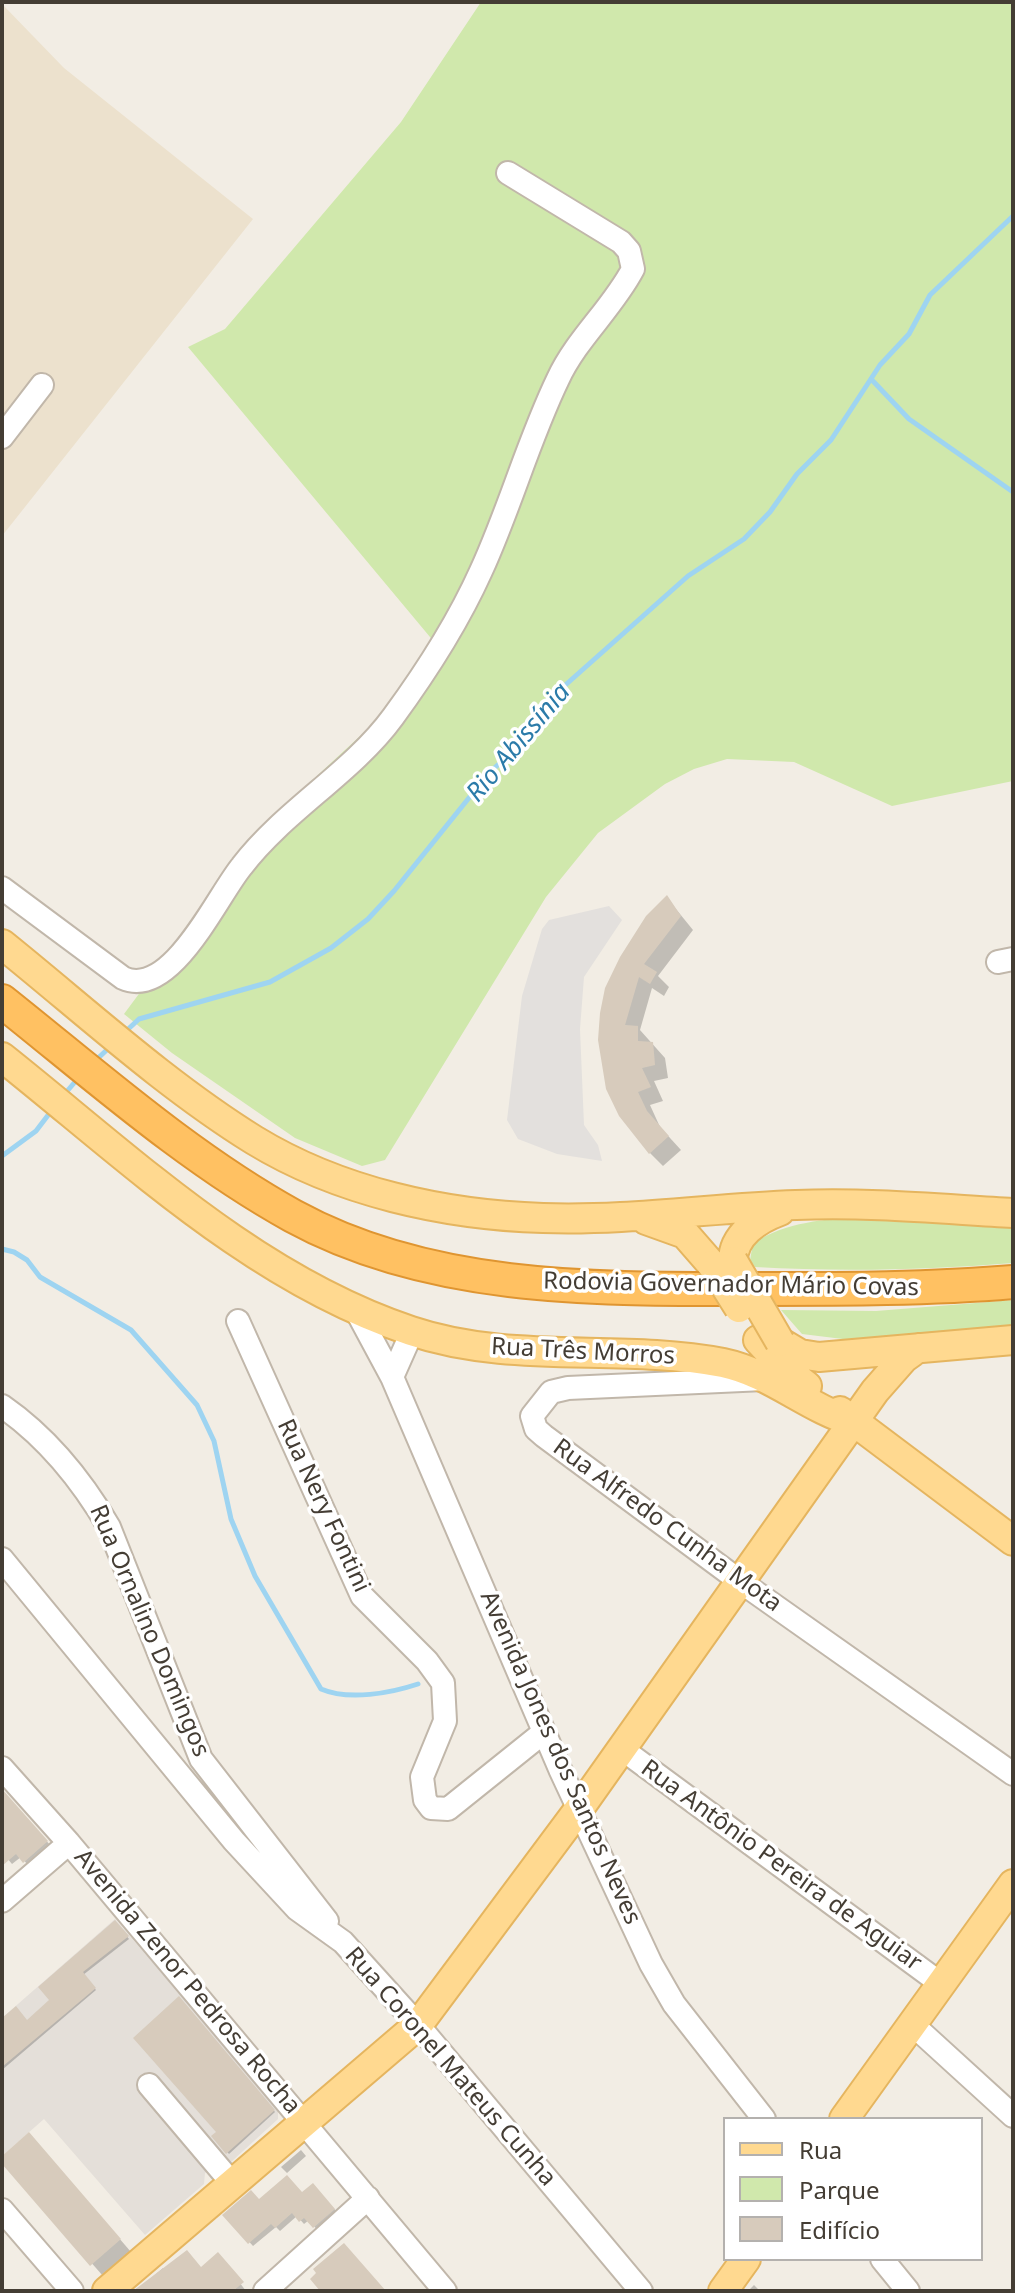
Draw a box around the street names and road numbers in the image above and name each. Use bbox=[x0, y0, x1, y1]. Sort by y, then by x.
street label: Rodovia Governador Mário Covas bbox=[543, 1267, 919, 1303]
street label: Rua Três Morros bbox=[490, 1333, 676, 1371]
street label: Rua Nery Fontini bbox=[270, 1415, 376, 1597]
street label: Rua Alfredo Cunha Mota bbox=[547, 1433, 787, 1619]
street label: Rua Ornalino Domingos bbox=[83, 1501, 215, 1761]
street label: Avenida Jones dos Santos Neves bbox=[473, 1587, 647, 1929]
street label: Rua Antônio Pereira de Aguiar bbox=[635, 1754, 927, 1978]
street label: Avenida Zenor Pedrosa Rocha bbox=[68, 1844, 306, 2120]
street label: Rua Coronel Mateus Cunha bbox=[338, 1942, 562, 2192]

